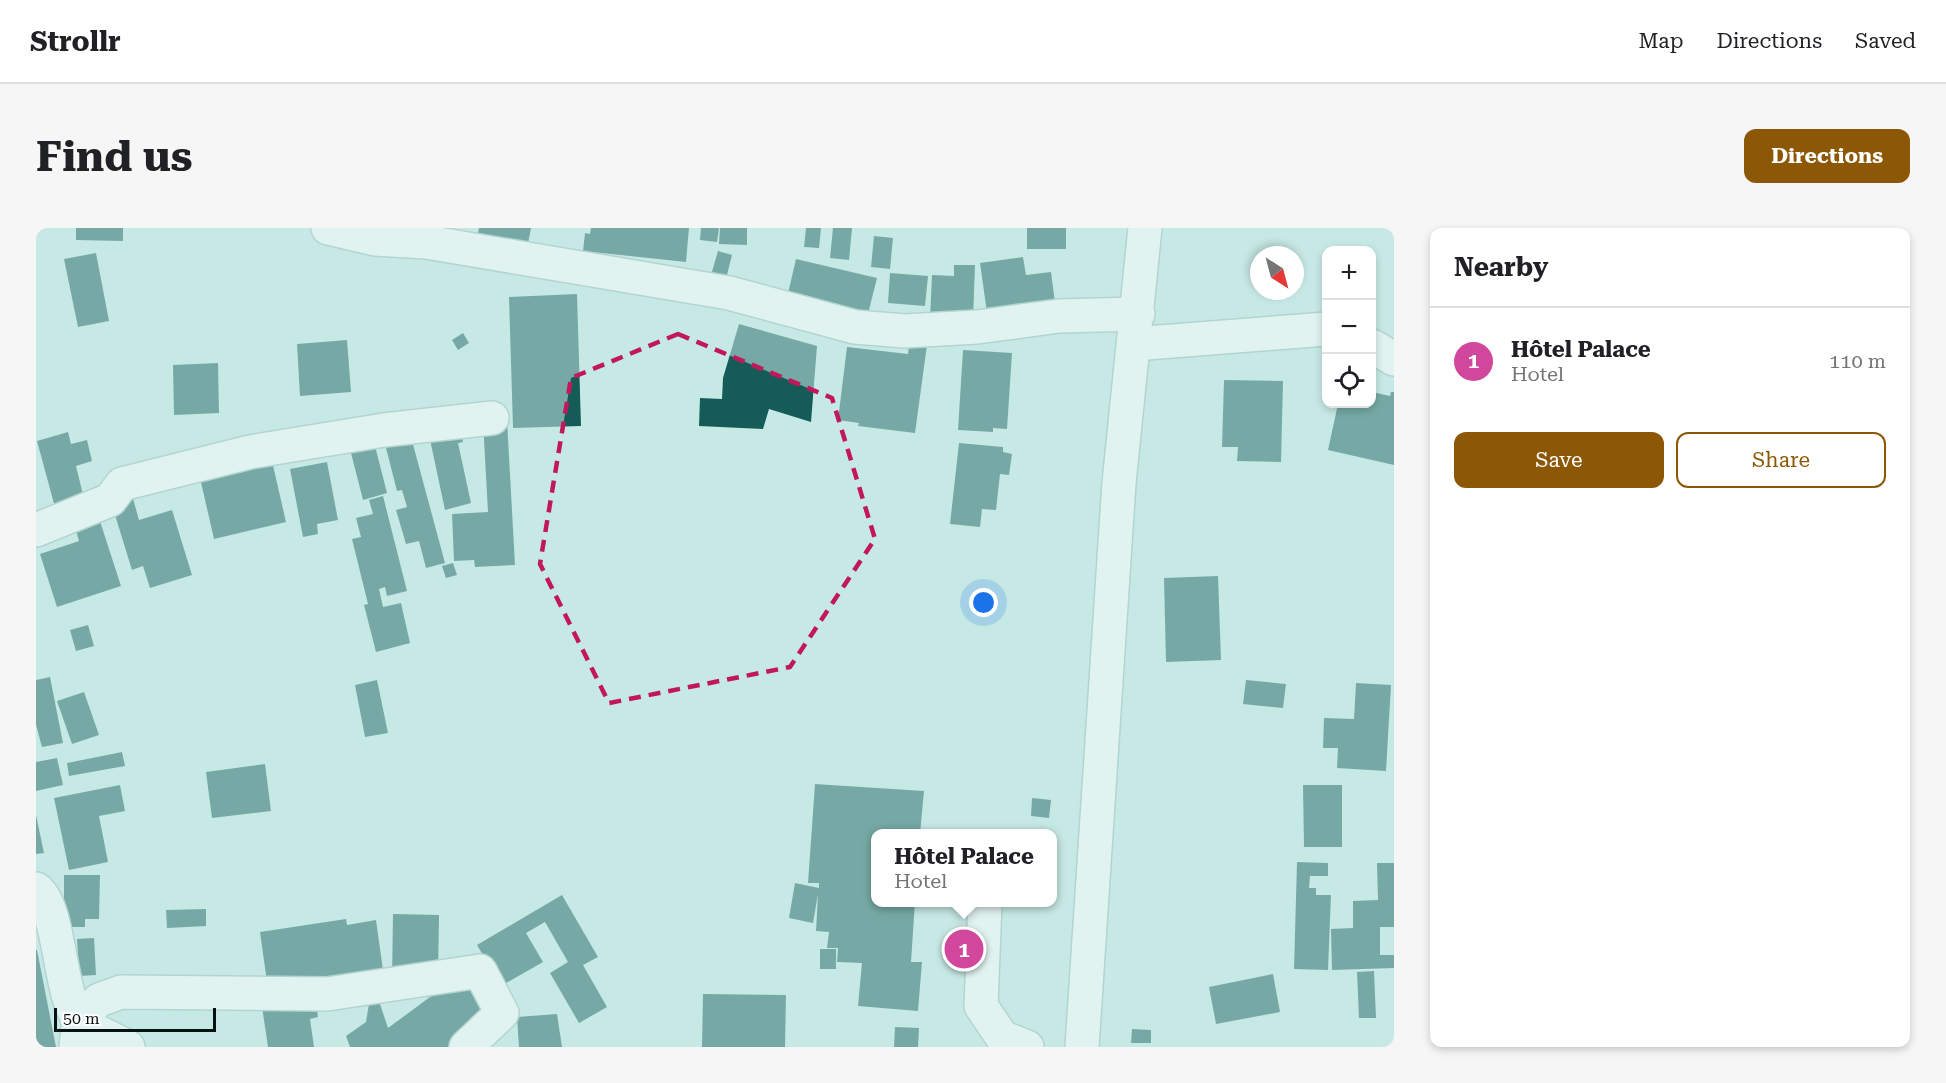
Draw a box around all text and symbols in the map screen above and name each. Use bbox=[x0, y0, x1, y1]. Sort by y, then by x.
text: Strollr bbox=[30, 25, 121, 58]
text: Map bbox=[1639, 29, 1683, 53]
text: Directions bbox=[1716, 29, 1822, 53]
text: Saved bbox=[1855, 29, 1916, 53]
button: Directions bbox=[1744, 129, 1910, 183]
text: Find us bbox=[36, 132, 193, 181]
north arrow bbox=[1250, 246, 1304, 300]
map controls bbox=[1322, 246, 1376, 408]
button: + bbox=[1322, 246, 1376, 300]
text: Nearby bbox=[1454, 252, 1548, 282]
button: − bbox=[1322, 300, 1376, 354]
text: Hôtel Palace bbox=[1511, 337, 1651, 362]
text: 1 bbox=[1468, 349, 1479, 373]
text: 110 m bbox=[1829, 349, 1886, 373]
button: locate bbox=[1322, 354, 1376, 408]
text: Hotel bbox=[1511, 362, 1564, 386]
button: Save bbox=[1454, 432, 1664, 488]
button: Share bbox=[1676, 432, 1886, 488]
your location bbox=[969, 588, 998, 617]
popup bbox=[871, 829, 1057, 907]
text: Hôtel Palace bbox=[894, 844, 1034, 869]
text: Hotel bbox=[894, 869, 947, 893]
pin: 1 bbox=[944, 926, 984, 972]
scale bar bbox=[54, 1005, 216, 1032]
text: 50 m bbox=[63, 1009, 100, 1028]

